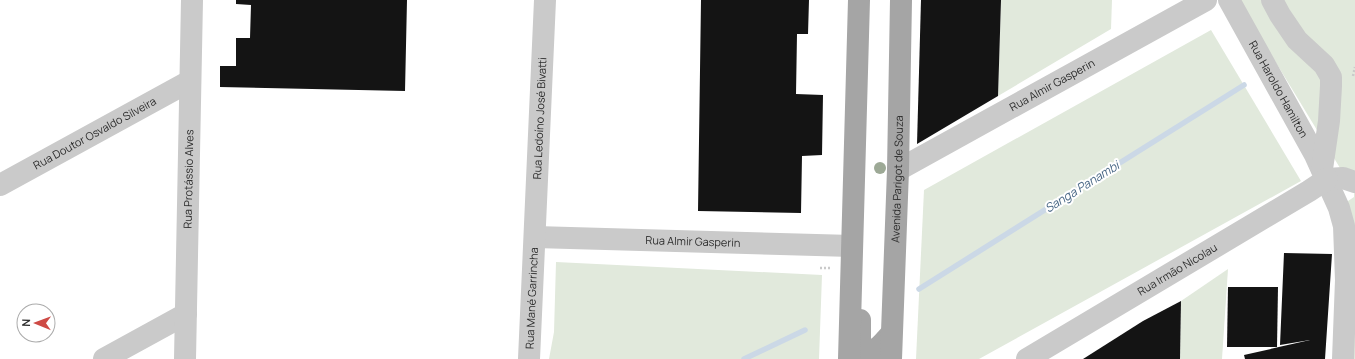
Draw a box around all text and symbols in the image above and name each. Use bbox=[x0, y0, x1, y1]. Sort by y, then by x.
street label: Rua Haroldo Hamilton bbox=[1246, 38, 1312, 140]
street label: Rua Almir Gasperin bbox=[1007, 55, 1097, 114]
street label: Rua Ledoíno José Bivatti bbox=[529, 57, 549, 180]
street label: Rua Doutor Osvaldo Silveira bbox=[30, 93, 159, 172]
street label: Avenida Parigot de Souza bbox=[887, 115, 906, 243]
street label: Rua Protássio Alves bbox=[180, 129, 196, 229]
water label: Sanga Panambi bbox=[1041, 156, 1124, 216]
street label: Rua Almir Gasperin bbox=[645, 232, 741, 250]
street label: Rua Irmão Nicolau bbox=[1134, 239, 1220, 299]
street label: Rua Mané Garrincha bbox=[521, 247, 541, 349]
north arrow bbox=[16, 303, 56, 343]
text: N bbox=[18, 319, 33, 327]

